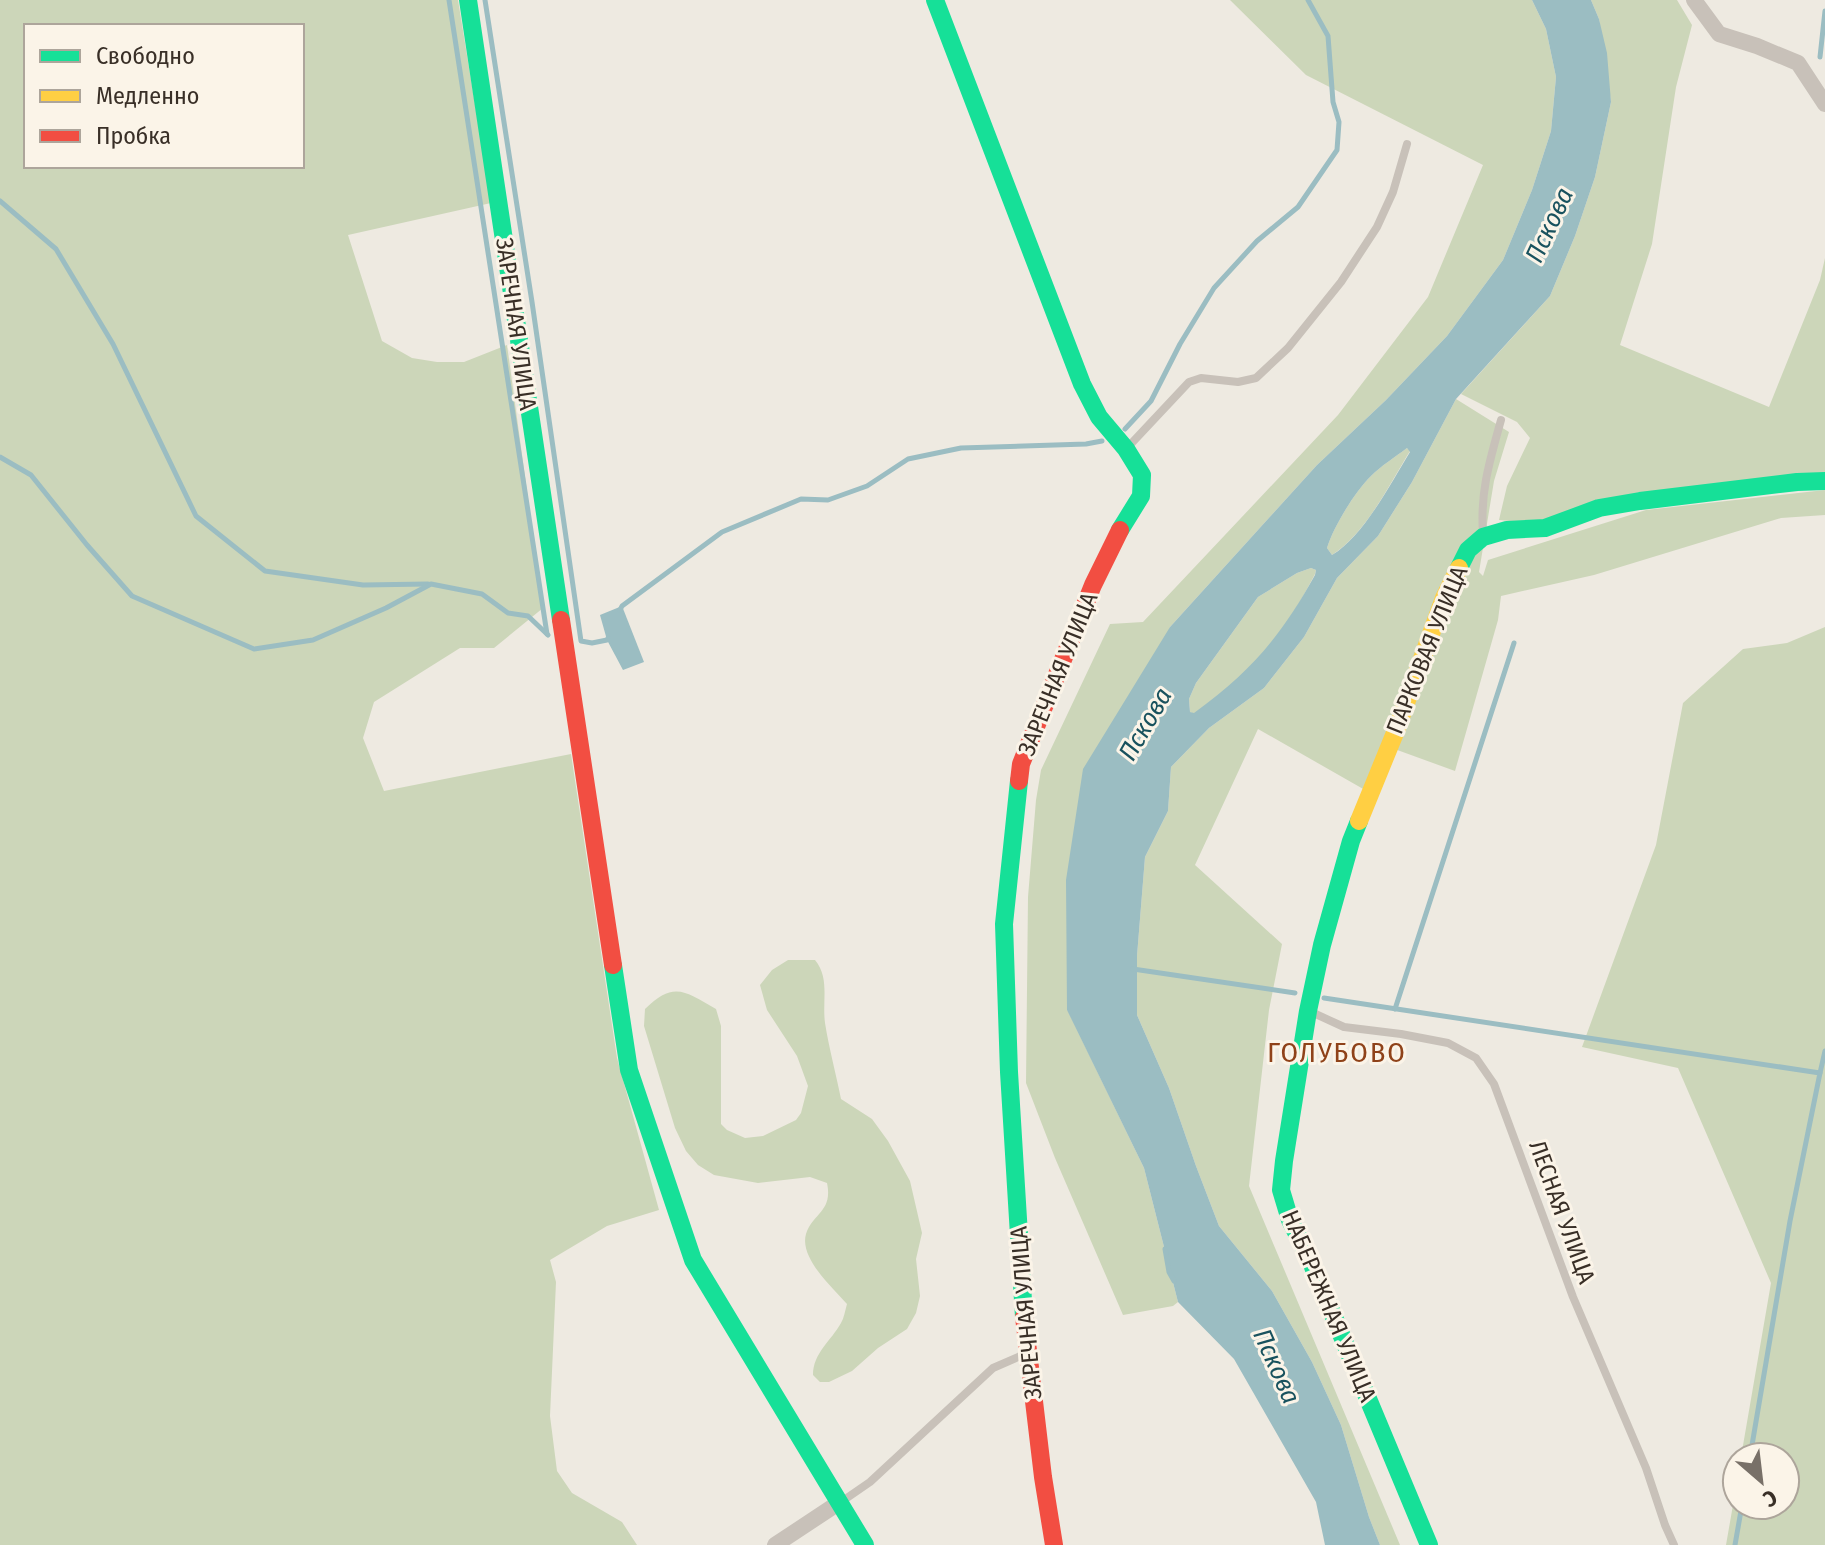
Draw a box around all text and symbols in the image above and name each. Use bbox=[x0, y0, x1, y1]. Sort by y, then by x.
legend bbox=[24, 24, 304, 168]
text: Свободно bbox=[96, 42, 195, 70]
text: Медленно bbox=[96, 82, 199, 110]
text: Пробка bbox=[96, 122, 171, 150]
water label: Пскова bbox=[1519, 183, 1580, 267]
street label: ЗАРЕЧНАЯ УЛИЦА bbox=[490, 236, 542, 412]
street label: ПАРКОВАЯ УЛИЦА bbox=[1381, 562, 1474, 738]
street label: ЗАРЕЧНАЯ УЛИЦА bbox=[1012, 588, 1104, 760]
water label: Пскова bbox=[1112, 682, 1179, 766]
district label: ГОЛУБОВО bbox=[1267, 1036, 1407, 1069]
street label: ЛЕСНАЯ УЛИЦА bbox=[1523, 1137, 1601, 1288]
street label: НАБЕРЕЖНАЯ УЛИЦА bbox=[1276, 1206, 1382, 1406]
street label: ЗАРЕЧНАЯ УЛИЦА bbox=[1004, 1225, 1048, 1401]
water label: Пскова bbox=[1246, 1324, 1307, 1408]
north arrow bbox=[1721, 1441, 1801, 1521]
text: С bbox=[1758, 1484, 1782, 1513]

